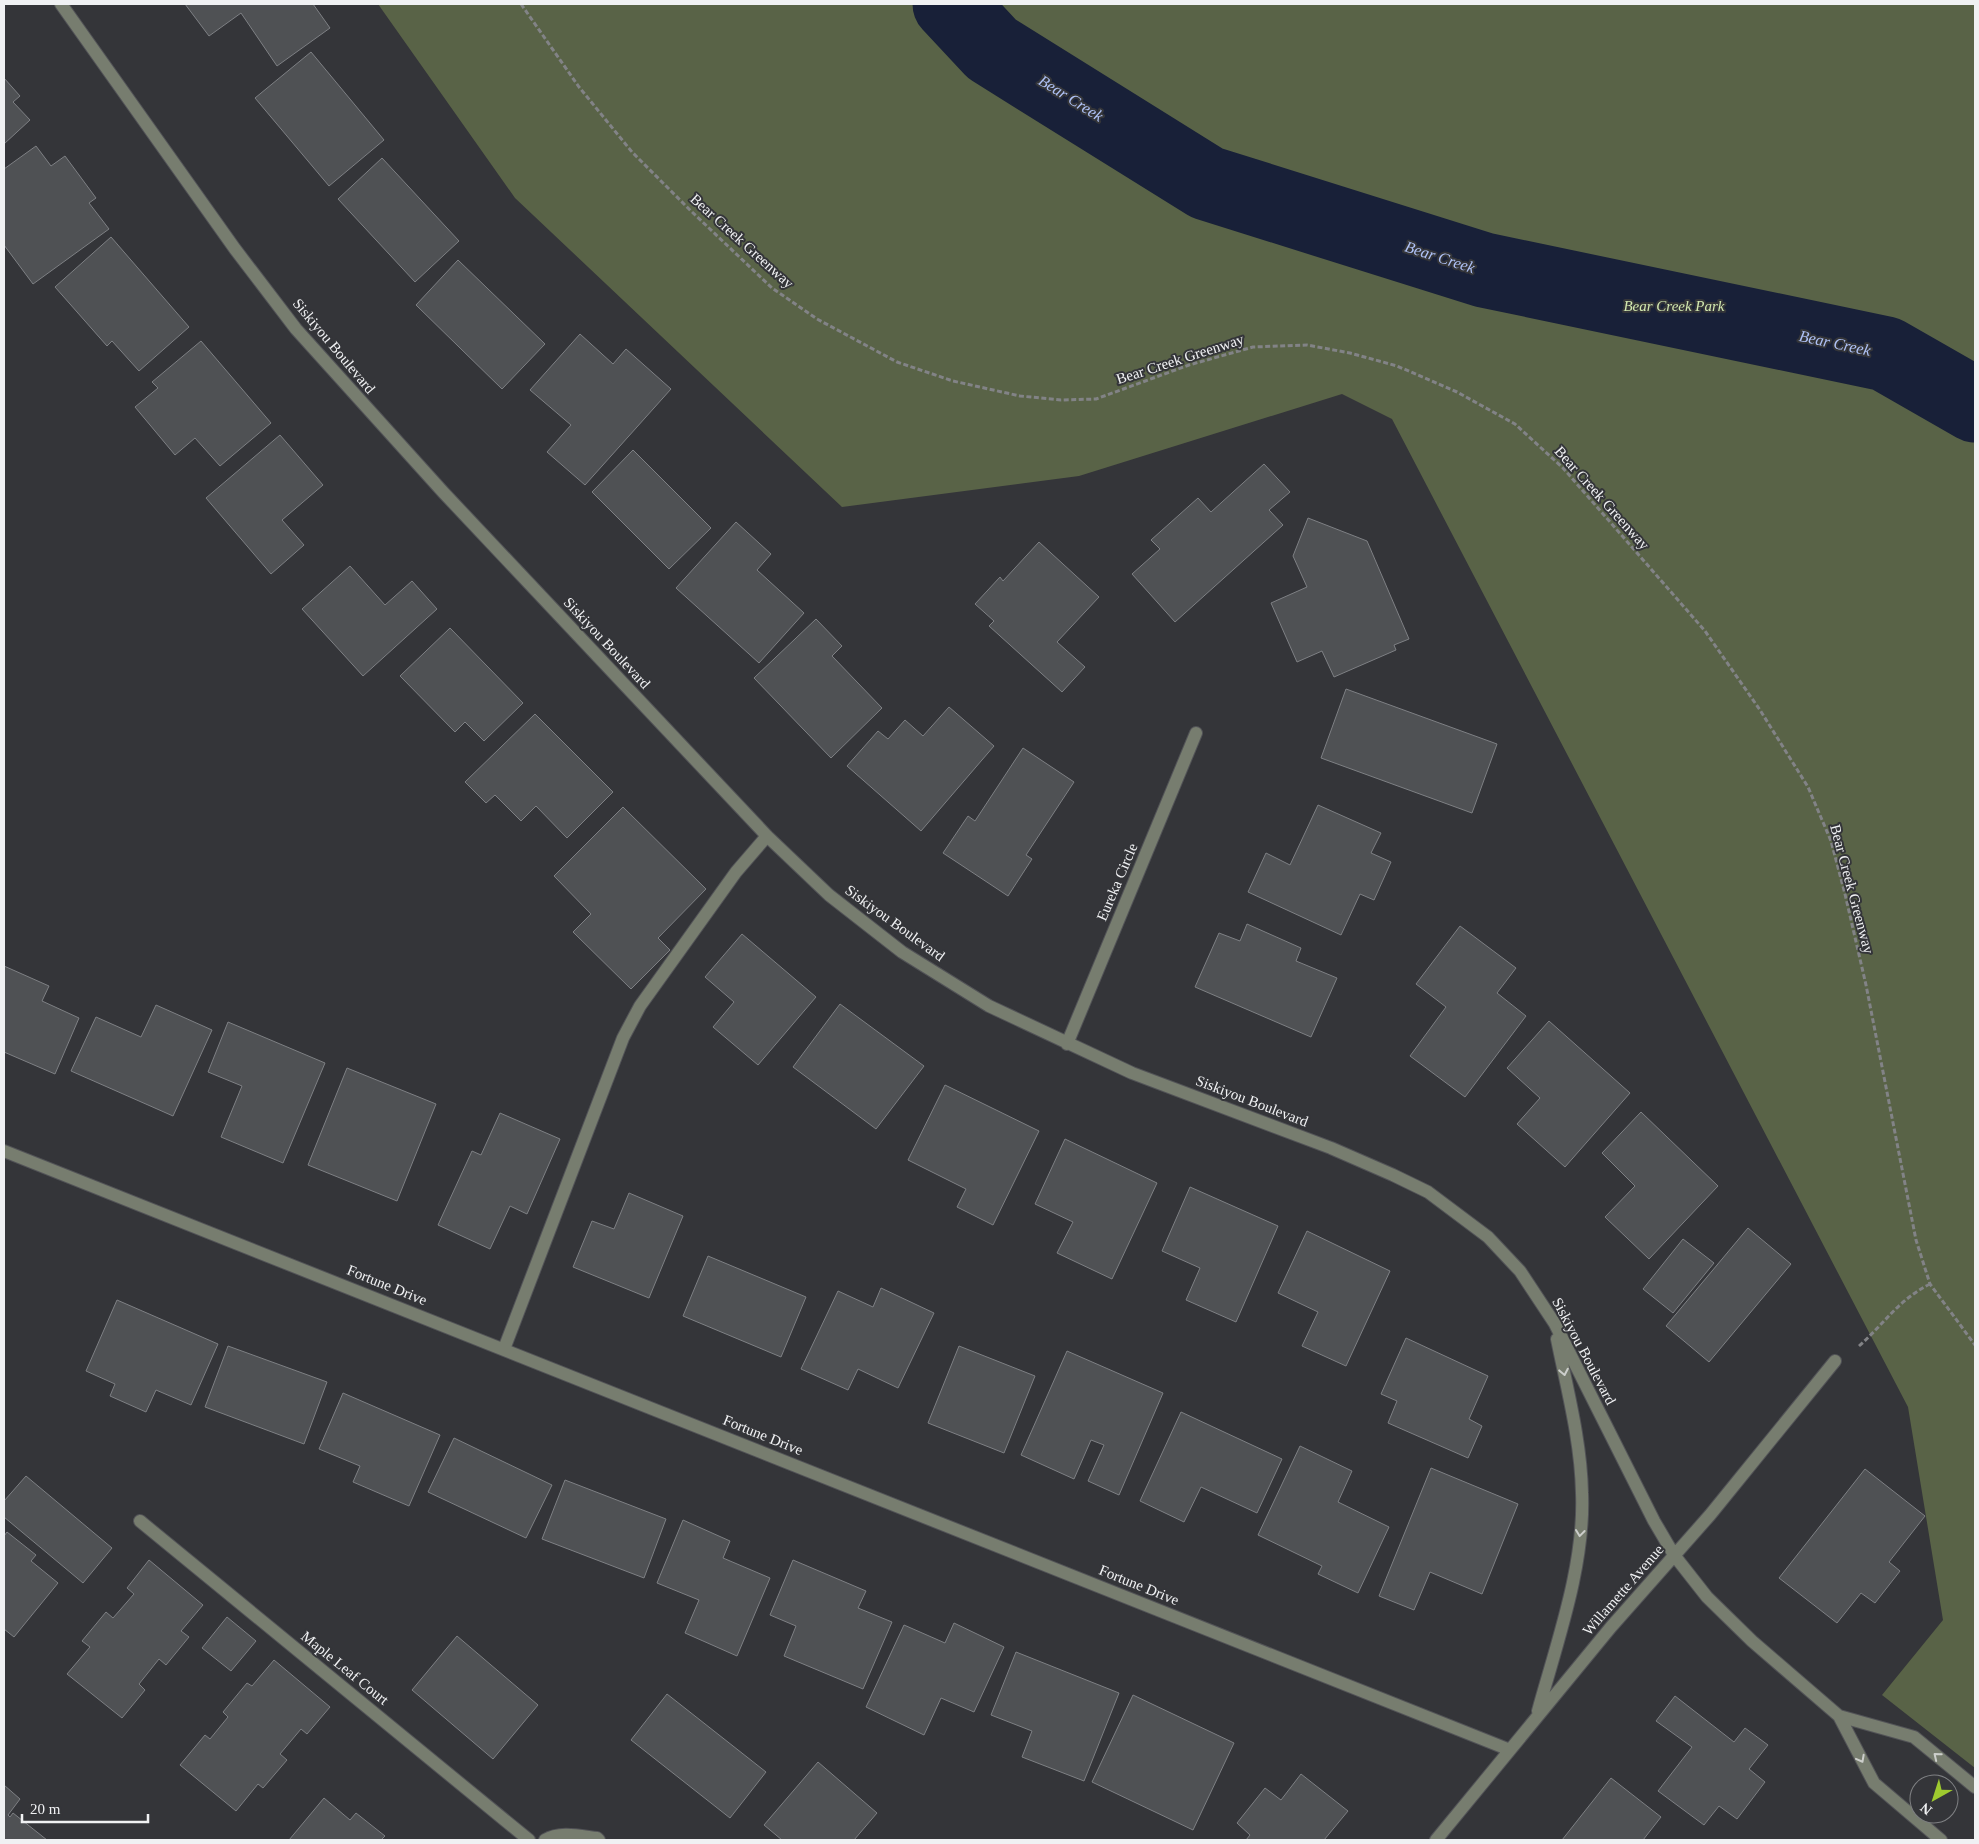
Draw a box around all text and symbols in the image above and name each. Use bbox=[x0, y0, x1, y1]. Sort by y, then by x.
water label: Bear Creek bbox=[1036, 72, 1107, 125]
street label: Bear Creek Greenway bbox=[687, 190, 797, 292]
water label: Bear Creek bbox=[1403, 238, 1478, 277]
street label: Siskiyou Boulevard bbox=[290, 295, 379, 397]
park label: Bear Creek Park bbox=[1623, 298, 1725, 314]
water label: Bear Creek bbox=[1798, 327, 1873, 359]
street label: Bear Creek Greenway bbox=[1114, 331, 1246, 387]
street label: Bear Creek Greenway bbox=[1551, 443, 1653, 553]
street label: Siskiyou Boulevard bbox=[561, 594, 654, 692]
street label: Bear Creek Greenway bbox=[1827, 823, 1877, 956]
street label: Eureka Circle bbox=[1093, 840, 1141, 923]
street label: Siskiyou Boulevard bbox=[842, 882, 948, 965]
street label: Siskiyou Boulevard bbox=[1194, 1072, 1311, 1130]
street label: Fortune Drive bbox=[345, 1262, 430, 1308]
street label: Siskiyou Boulevard bbox=[1549, 1295, 1619, 1408]
one-way arrow bbox=[1558, 1368, 1568, 1377]
street label: Fortune Drive bbox=[721, 1412, 806, 1458]
one-way arrow bbox=[1575, 1529, 1586, 1537]
street label: Willamette Avenue bbox=[1579, 1541, 1667, 1638]
street label: Fortune Drive bbox=[1097, 1562, 1182, 1608]
street label: Maple Leaf Court bbox=[298, 1628, 392, 1709]
one-way arrow bbox=[1934, 1752, 1943, 1761]
one-way arrow bbox=[1855, 1753, 1865, 1762]
north arrow bbox=[1909, 1774, 1959, 1824]
scale bar bbox=[22, 1792, 149, 1824]
text: N bbox=[1917, 1800, 1935, 1818]
text: 20 m bbox=[30, 1801, 61, 1817]

